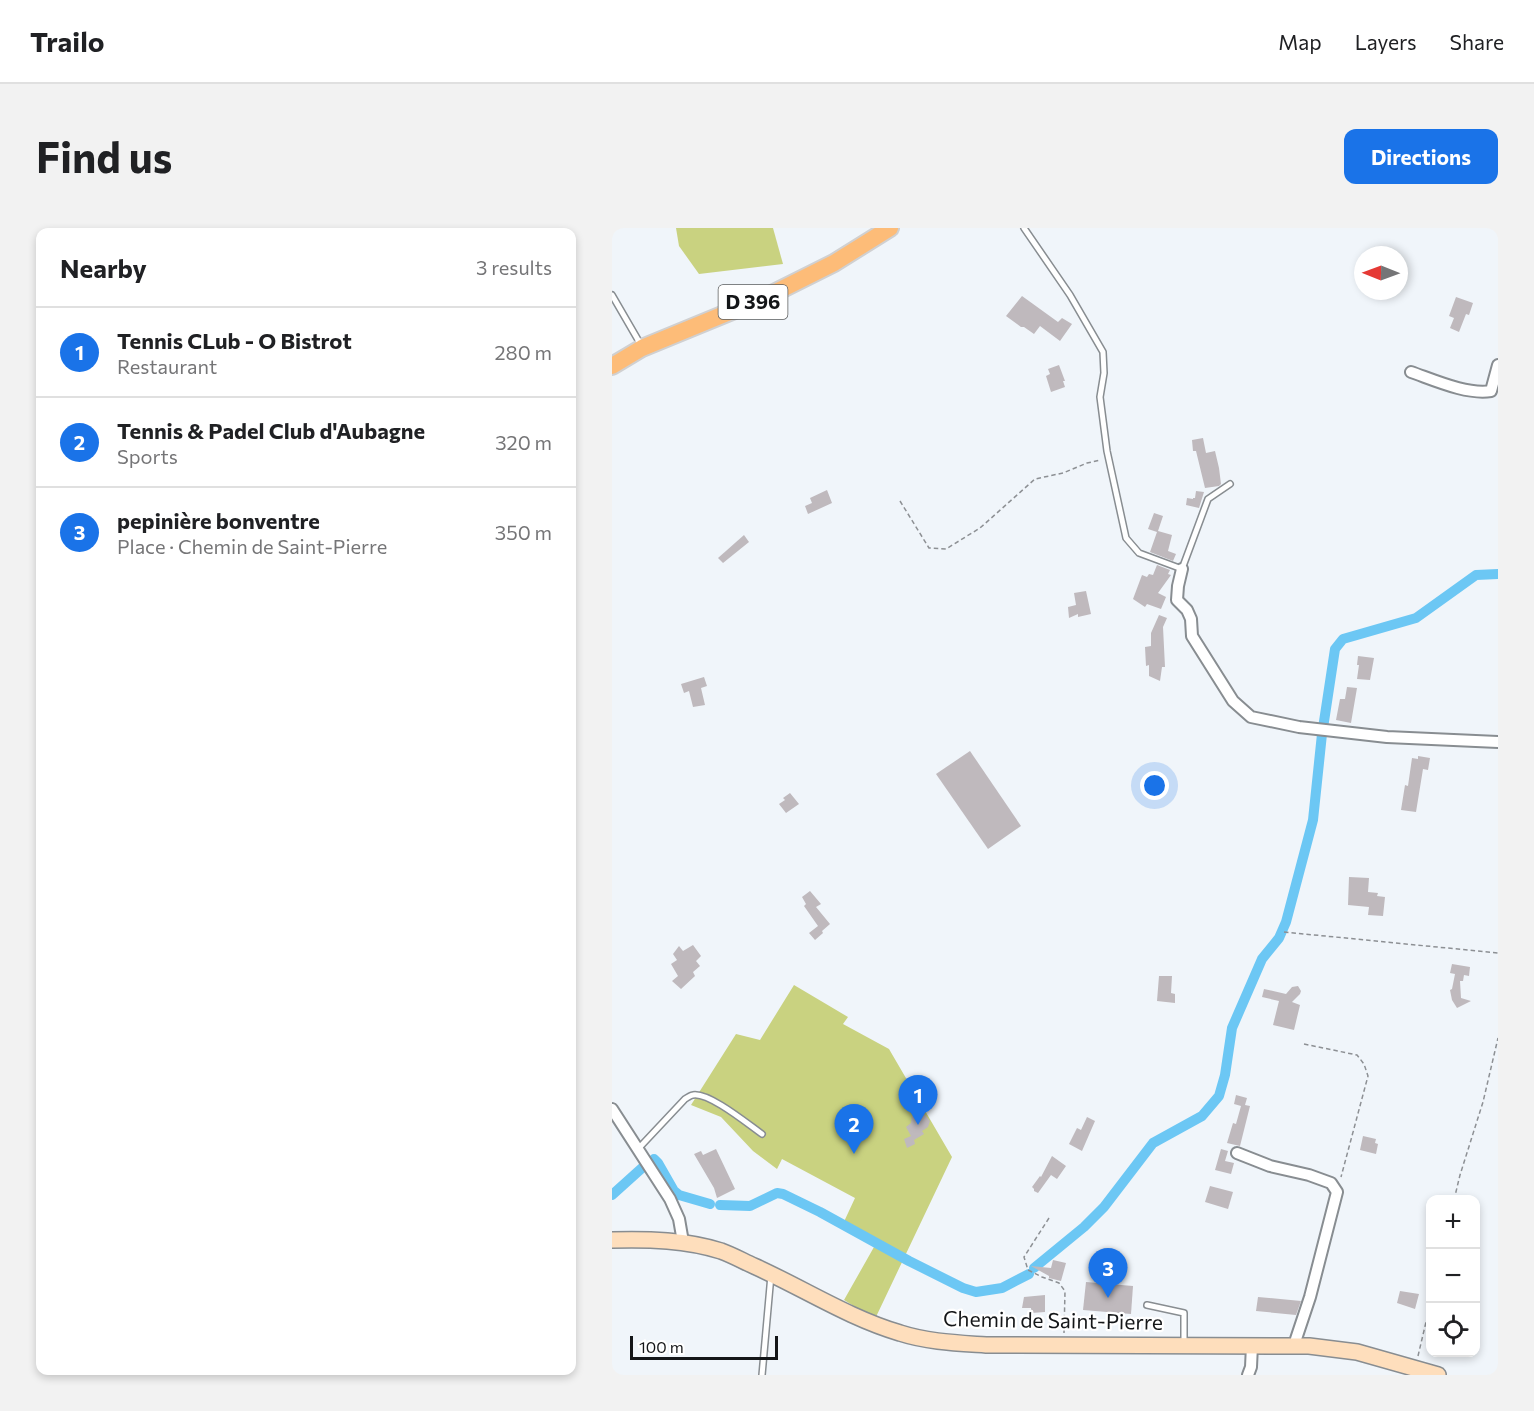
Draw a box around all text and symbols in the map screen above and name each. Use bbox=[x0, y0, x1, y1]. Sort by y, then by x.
text: Trailo bbox=[30, 24, 105, 58]
text: Map bbox=[1278, 29, 1322, 54]
text: Layers bbox=[1355, 29, 1417, 54]
text: Share bbox=[1450, 29, 1504, 54]
button: Directions bbox=[1344, 129, 1498, 184]
text: Find us bbox=[36, 130, 172, 182]
north arrow bbox=[1354, 246, 1408, 300]
text: Nearby bbox=[60, 252, 147, 283]
text: 3 results bbox=[476, 255, 552, 279]
road number: D 396 bbox=[718, 285, 788, 319]
text: Tennis CLub - O Bistrot bbox=[117, 327, 352, 354]
text: 1 bbox=[75, 340, 84, 364]
text: 280 m bbox=[494, 340, 552, 364]
text: Restaurant bbox=[117, 354, 217, 378]
text: Tennis & Padel Club d'Aubagne bbox=[117, 417, 425, 444]
text: 2 bbox=[74, 430, 85, 454]
text: 320 m bbox=[495, 430, 552, 454]
text: Sports bbox=[117, 444, 178, 468]
text: pepinière bonventre bbox=[117, 507, 320, 534]
text: 3 bbox=[74, 520, 85, 544]
text: 350 m bbox=[495, 520, 552, 544]
text: Place · Chemin de Saint-Pierre bbox=[117, 534, 387, 558]
your location bbox=[1140, 771, 1169, 800]
pin: 1 bbox=[898, 1076, 938, 1125]
pin: 2 bbox=[834, 1104, 874, 1154]
map controls bbox=[1426, 1195, 1480, 1357]
button: + bbox=[1426, 1195, 1480, 1249]
pin: 3 bbox=[1088, 1248, 1128, 1298]
button: − bbox=[1426, 1249, 1480, 1303]
button: locate bbox=[1426, 1303, 1480, 1357]
street label: Chemin de Saint-Pierre bbox=[943, 1305, 1163, 1334]
scale bar bbox=[630, 1333, 778, 1360]
text: 100 m bbox=[639, 1337, 684, 1356]

